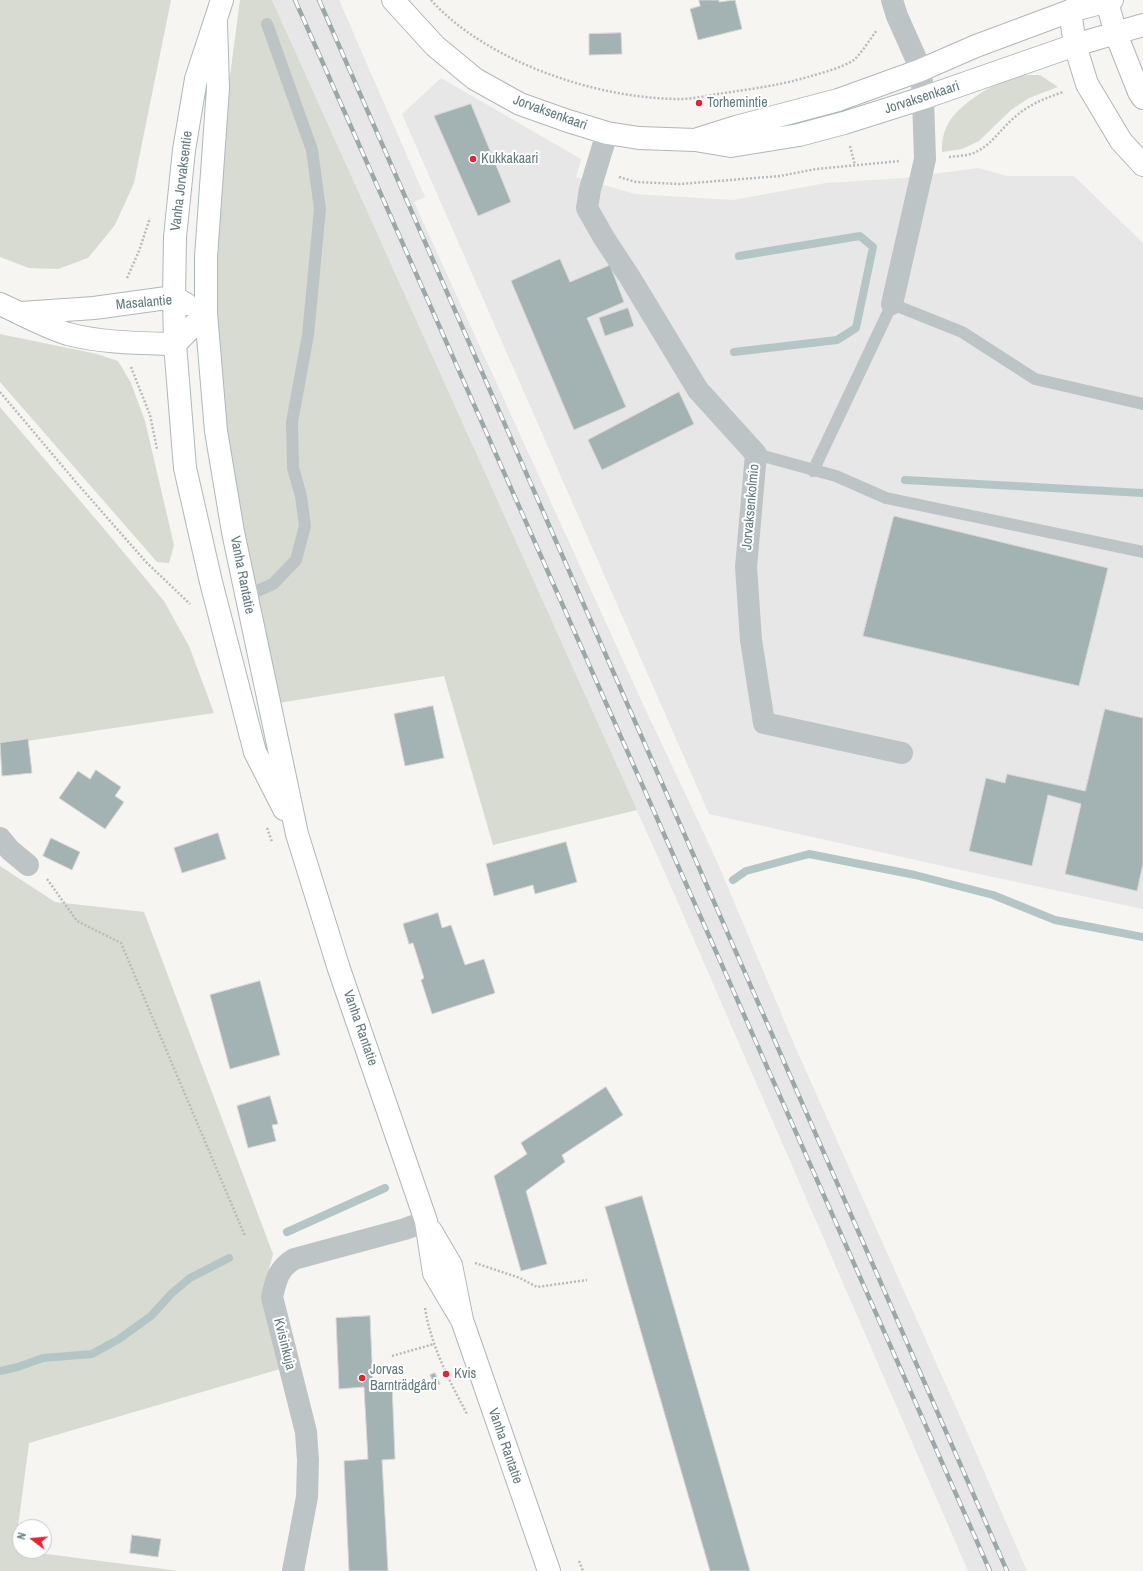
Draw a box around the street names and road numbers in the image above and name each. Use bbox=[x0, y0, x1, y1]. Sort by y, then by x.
street label: Jorvaksenkaari bbox=[882, 78, 962, 118]
street label: Jorvaksenkaari bbox=[511, 92, 589, 134]
street label: Vanha Jorvaksentie bbox=[168, 130, 196, 232]
street label: Masalantie bbox=[115, 292, 173, 314]
street label: Jorvaksenkolmio bbox=[739, 463, 763, 551]
street label: Vanha Rantatie bbox=[226, 535, 258, 615]
street label: Vanha Rantatie bbox=[339, 988, 381, 1068]
street label: Kvisinkuja bbox=[269, 1316, 299, 1372]
street label: Vanha Rantatie bbox=[484, 1406, 526, 1486]

